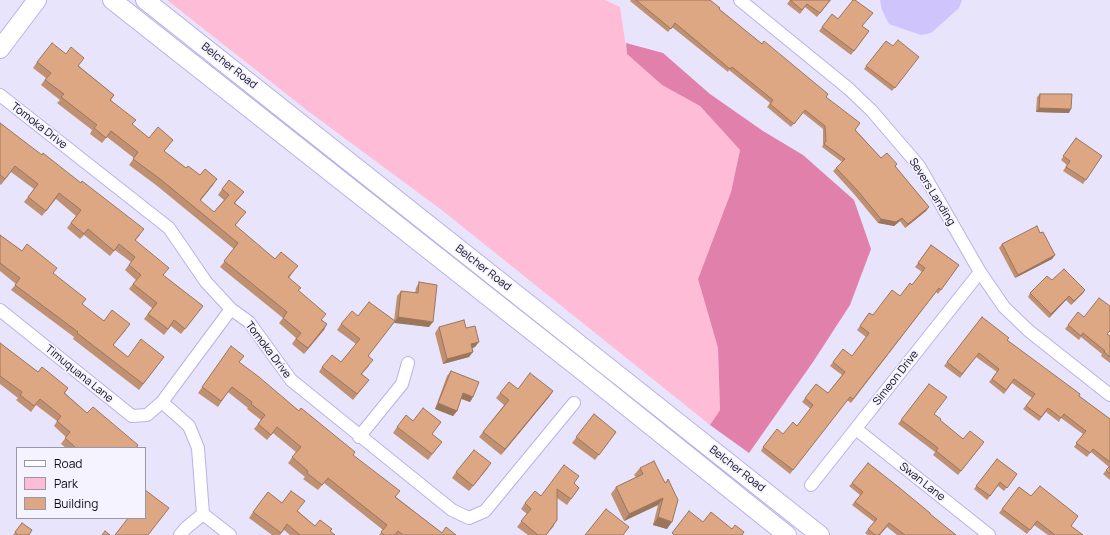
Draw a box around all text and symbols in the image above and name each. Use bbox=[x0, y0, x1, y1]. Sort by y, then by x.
street label: Belcher Road bbox=[199, 40, 259, 92]
street label: Tomoka Drive bbox=[8, 100, 70, 152]
street label: Severs Landing bbox=[906, 156, 958, 228]
street label: Belcher Road bbox=[453, 242, 513, 294]
street label: Tomoka Drive bbox=[242, 319, 294, 381]
street label: Timuquana Lane bbox=[42, 343, 116, 405]
street label: Simeon Drive bbox=[870, 348, 922, 408]
street label: Belcher Road bbox=[707, 443, 767, 495]
legend bbox=[16, 447, 146, 519]
text: Road bbox=[54, 455, 82, 472]
street label: Swan Lane bbox=[897, 460, 947, 504]
text: Park bbox=[54, 475, 78, 492]
text: Building bbox=[54, 495, 98, 512]

